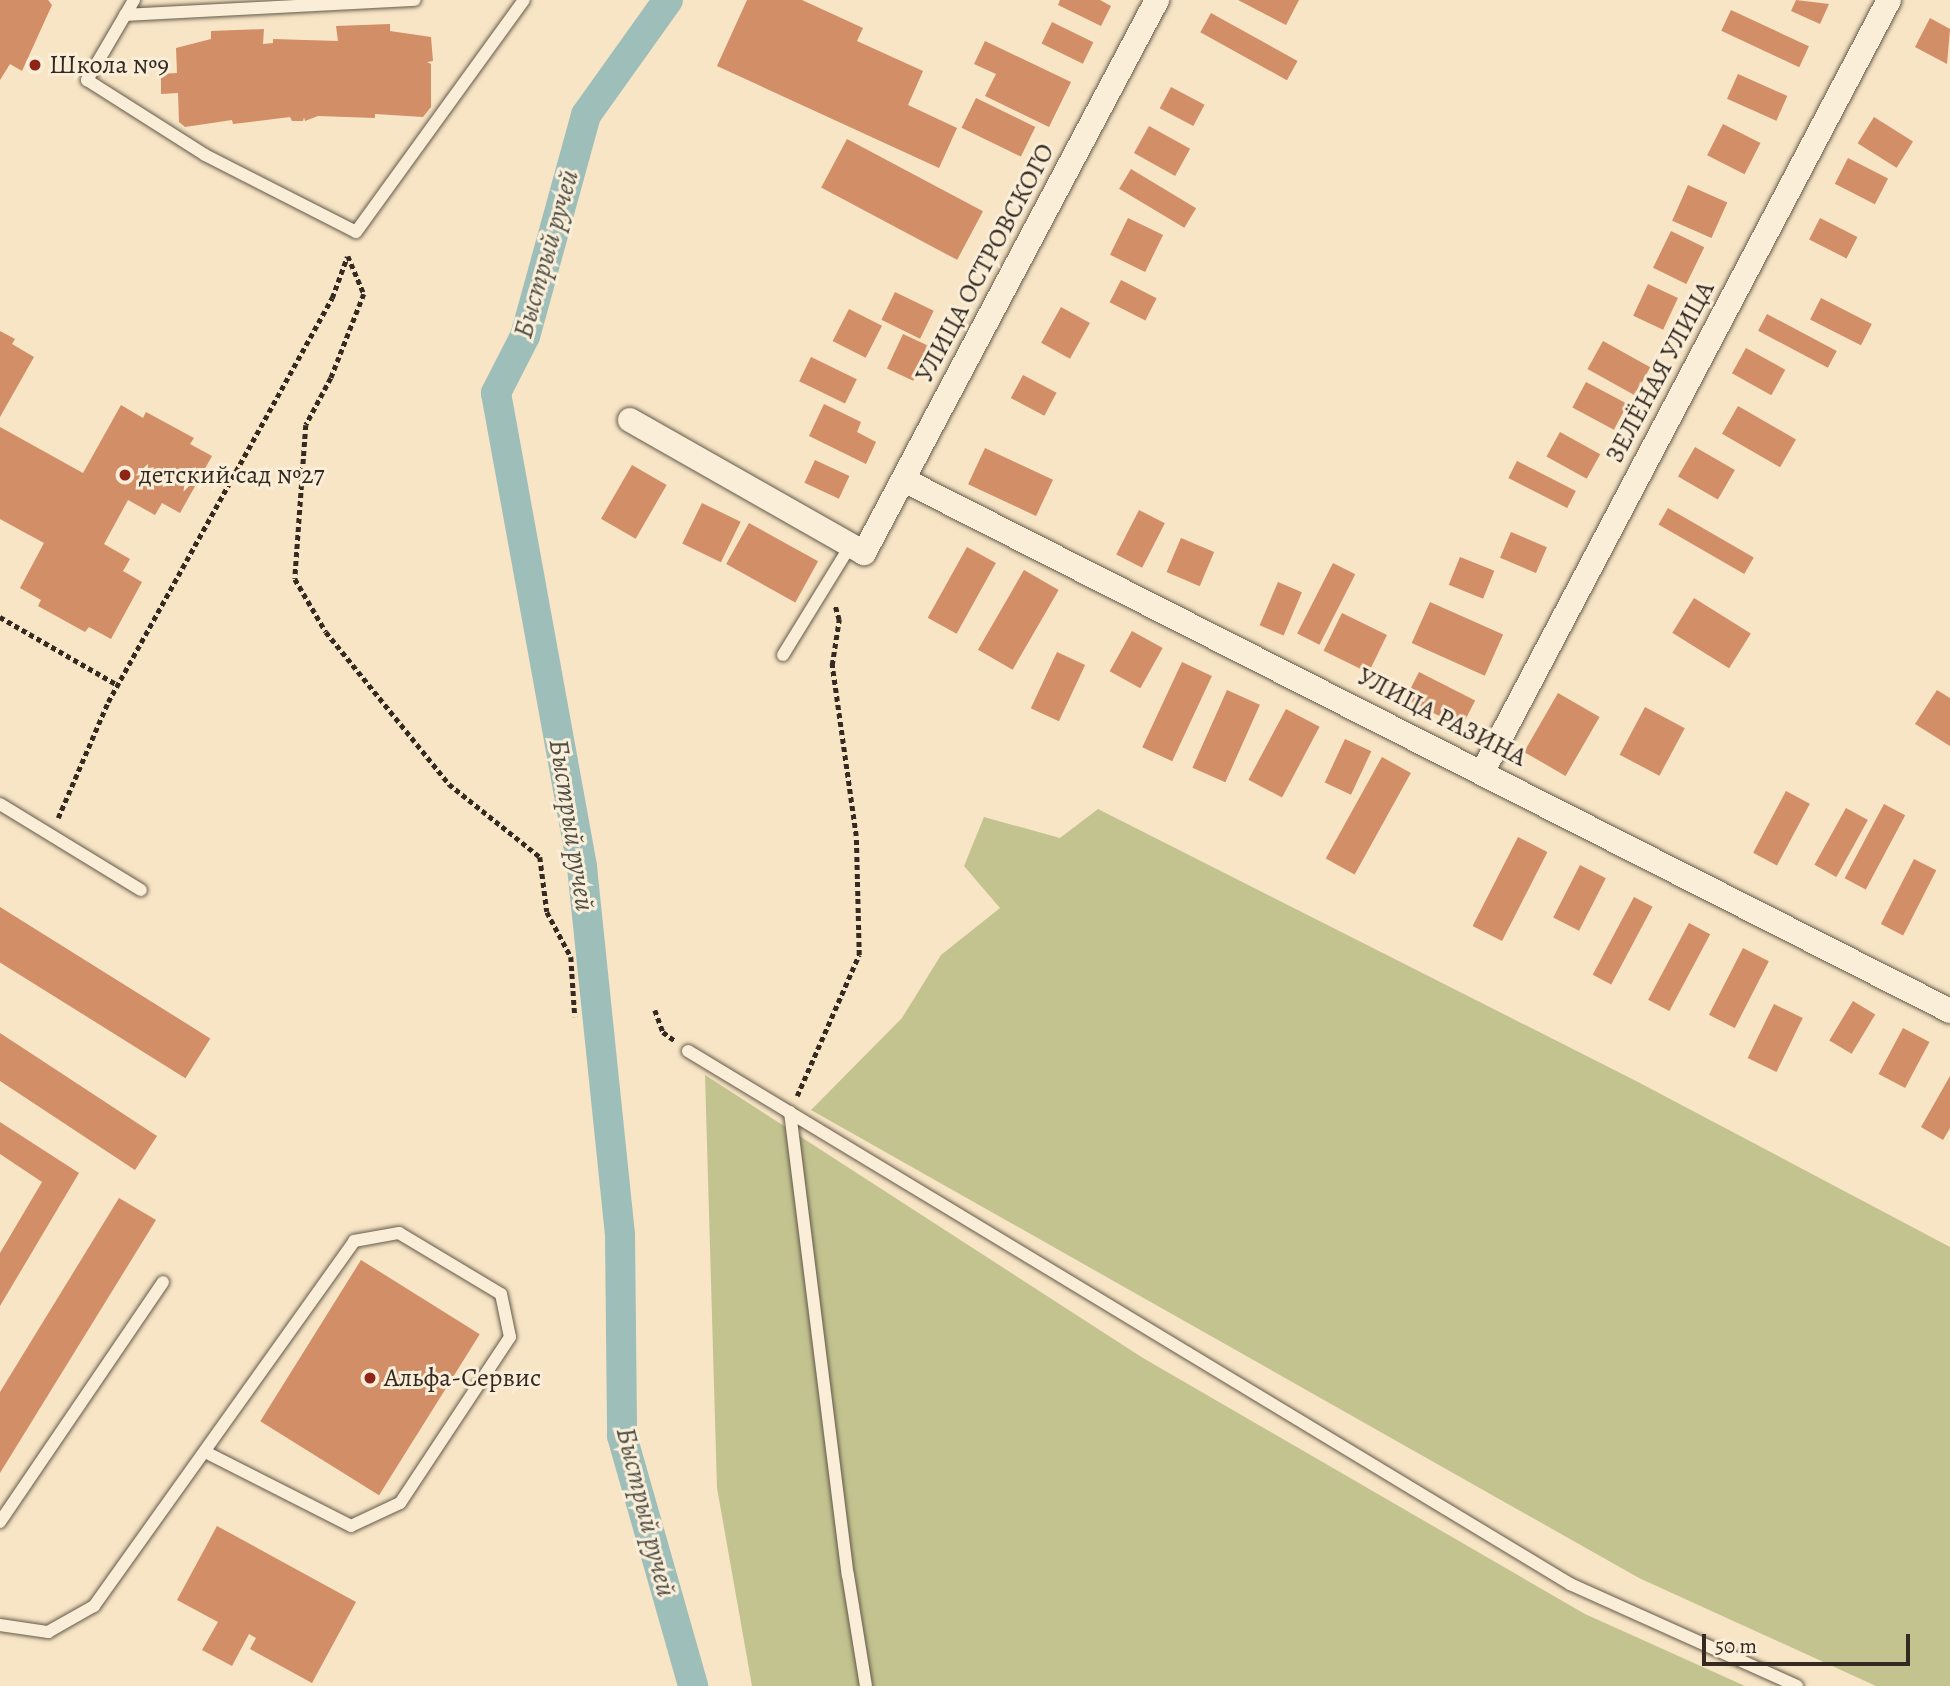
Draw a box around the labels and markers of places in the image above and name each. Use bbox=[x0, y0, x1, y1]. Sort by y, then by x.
place label: Школа №9 bbox=[49, 49, 169, 81]
marker: Школа №9 bbox=[27, 57, 43, 73]
place label: детский сад №27 bbox=[139, 459, 324, 491]
marker: детский сад №27 bbox=[117, 467, 133, 483]
place label: Альфа-Сервис bbox=[384, 1362, 541, 1394]
marker: Альфа-Сервис bbox=[362, 1370, 378, 1386]

